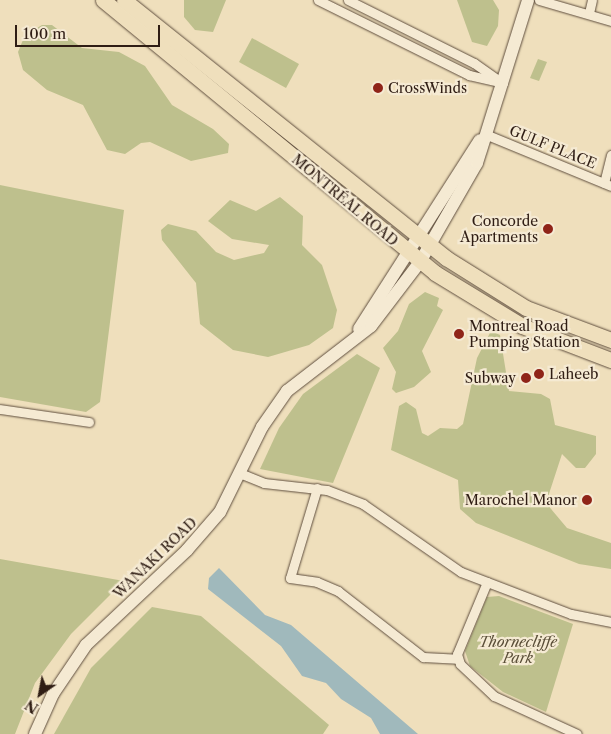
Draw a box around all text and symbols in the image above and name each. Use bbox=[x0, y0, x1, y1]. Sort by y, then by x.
scale bar bbox=[18, 15, 162, 47]
text: 100 m bbox=[23, 24, 66, 43]
place label: CrossWinds bbox=[388, 80, 467, 96]
marker: CrossWinds bbox=[372, 82, 384, 94]
street label: GULF PLACE bbox=[507, 122, 599, 172]
street label: MONTRÉAL ROAD bbox=[288, 151, 402, 249]
place label: Concorde Apartments bbox=[460, 213, 538, 246]
marker: Concorde Apartments bbox=[542, 223, 554, 235]
place label: Montreal Road Pumping Station bbox=[469, 318, 580, 351]
marker: Montreal Road Pumping Station bbox=[453, 328, 465, 340]
place label: Laheeb bbox=[549, 366, 598, 382]
marker: Laheeb bbox=[533, 368, 545, 380]
place label: Subway bbox=[465, 370, 516, 386]
marker: Subway bbox=[520, 372, 532, 384]
place label: Marochel Manor bbox=[465, 492, 577, 508]
marker: Marochel Manor bbox=[581, 494, 593, 506]
street label: WANAKI ROAD bbox=[110, 514, 200, 602]
park label: Thornecliffe Park bbox=[479, 634, 557, 666]
north arrow bbox=[15, 669, 65, 719]
text: N bbox=[22, 696, 42, 717]

